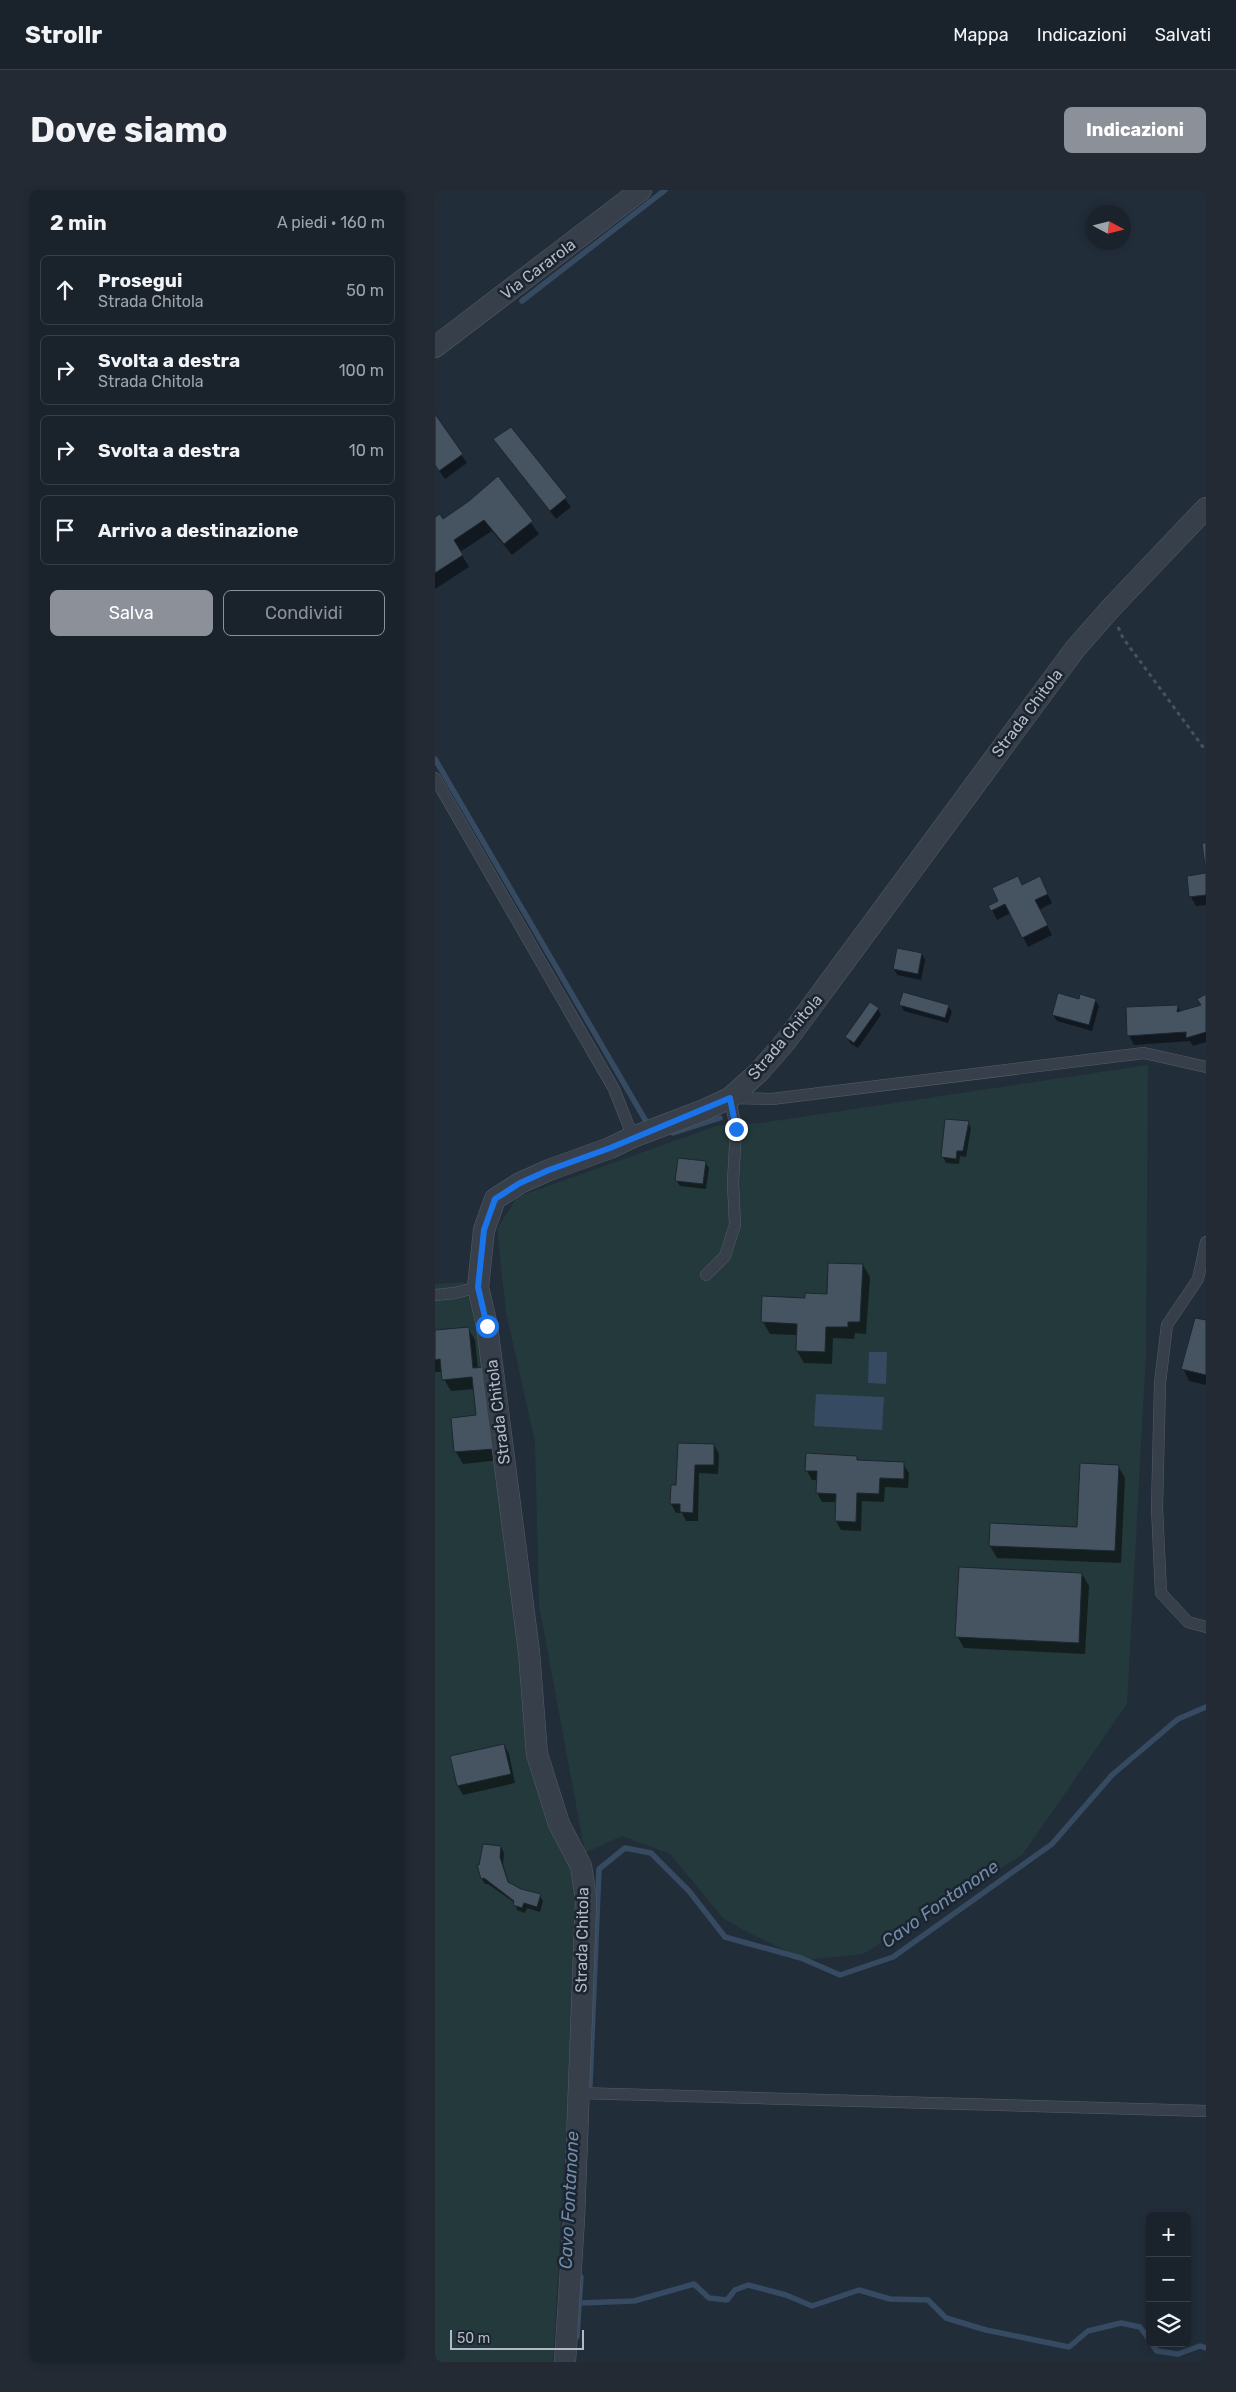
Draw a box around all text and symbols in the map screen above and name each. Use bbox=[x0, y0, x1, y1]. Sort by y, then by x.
text: Strollr bbox=[25, 21, 102, 49]
text: Mappa bbox=[953, 24, 1009, 46]
text: Indicazioni bbox=[1037, 24, 1127, 46]
text: Salvati bbox=[1155, 24, 1211, 46]
button: Indicazioni bbox=[1064, 107, 1206, 153]
text: Dove siamo bbox=[30, 109, 228, 151]
north arrow bbox=[1086, 205, 1131, 250]
text: 2 min bbox=[50, 210, 107, 235]
text: A piedi · 160 m bbox=[277, 213, 385, 232]
street label: Via Cararola bbox=[497, 235, 579, 303]
text: Prosegui bbox=[98, 269, 182, 292]
icon: ahead bbox=[51, 276, 79, 304]
text: 50 m bbox=[346, 281, 384, 300]
text: Strada Chitola bbox=[98, 292, 204, 311]
text: Svolta a destra bbox=[98, 349, 240, 372]
icon: right bbox=[51, 356, 79, 384]
text: 100 m bbox=[339, 361, 384, 380]
text: Strada Chitola bbox=[98, 372, 204, 391]
icon: right bbox=[51, 436, 79, 464]
text: Svolta a destra bbox=[98, 439, 240, 462]
text: 10 m bbox=[349, 441, 384, 460]
icon: arrive bbox=[51, 516, 79, 544]
text: Arrivo a destinazione bbox=[98, 519, 299, 542]
button: Salva bbox=[50, 590, 213, 636]
button: Condividi bbox=[223, 590, 385, 636]
street label: Strada Chitola bbox=[988, 665, 1066, 761]
street label: Strada Chitola bbox=[744, 990, 826, 1084]
route end bbox=[725, 1118, 748, 1141]
route start bbox=[476, 1315, 499, 1338]
street label: Strada Chitola bbox=[482, 1358, 514, 1466]
water label: Cavo Fontanone bbox=[877, 1855, 1003, 1953]
street label: Strada Chitola bbox=[572, 1887, 592, 1993]
water label: Cavo Fontanone bbox=[554, 2131, 584, 2269]
map controls bbox=[1146, 2212, 1191, 2347]
button: + bbox=[1146, 2212, 1191, 2257]
button: − bbox=[1146, 2257, 1191, 2302]
button: layers bbox=[1146, 2302, 1191, 2347]
scale bar bbox=[450, 2327, 584, 2350]
text: 50 m bbox=[457, 2330, 490, 2347]

